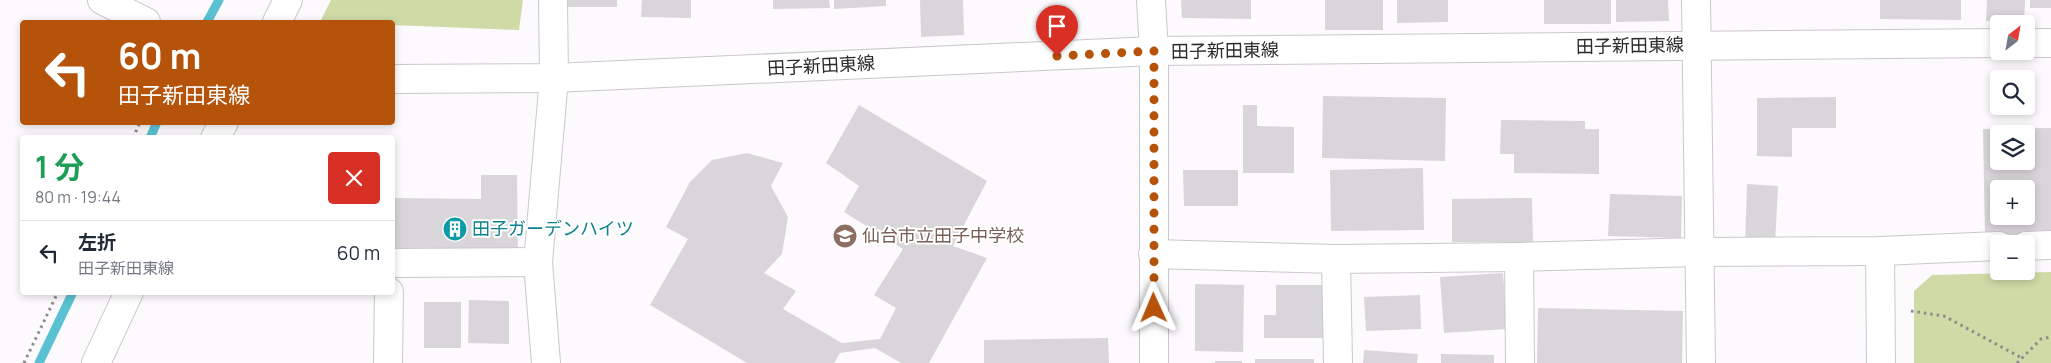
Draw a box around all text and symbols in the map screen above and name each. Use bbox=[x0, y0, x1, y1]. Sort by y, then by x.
pin bbox=[1036, 5, 1078, 56]
icon: arrive bbox=[1043, 12, 1071, 40]
north arrow bbox=[1990, 15, 2035, 60]
map controls bbox=[1990, 15, 2035, 280]
text: 60 m bbox=[118, 32, 201, 80]
street label: 田子新田東線 bbox=[1576, 32, 1684, 58]
street label: 田子新田東線 bbox=[1171, 37, 1279, 63]
icon: left bbox=[35, 40, 100, 105]
street label: 田子新田東線 bbox=[766, 50, 876, 80]
button: search bbox=[1990, 70, 2035, 115]
text: 田子新田東線 bbox=[118, 80, 250, 110]
button: layers bbox=[1990, 125, 2035, 170]
text: 1 分 bbox=[35, 146, 84, 187]
button: close bbox=[328, 152, 380, 204]
button: + bbox=[1990, 180, 2035, 225]
text: 80 m · 19:44 bbox=[35, 186, 121, 208]
building icon: 田子ガーデンハイツ bbox=[442, 216, 468, 242]
place label: 田子ガーデンハイツ bbox=[472, 216, 634, 240]
school or university icon: 仙台市立田子中学校 bbox=[832, 223, 858, 249]
place label: 仙台市立田子中学校 bbox=[862, 223, 1024, 247]
text: 左折 bbox=[78, 229, 116, 255]
button: − bbox=[1990, 235, 2035, 280]
icon: left bbox=[35, 239, 63, 267]
text: 60 m bbox=[337, 240, 380, 266]
text: 田子新田東線 bbox=[78, 257, 174, 279]
position arrow bbox=[1127, 281, 1179, 333]

